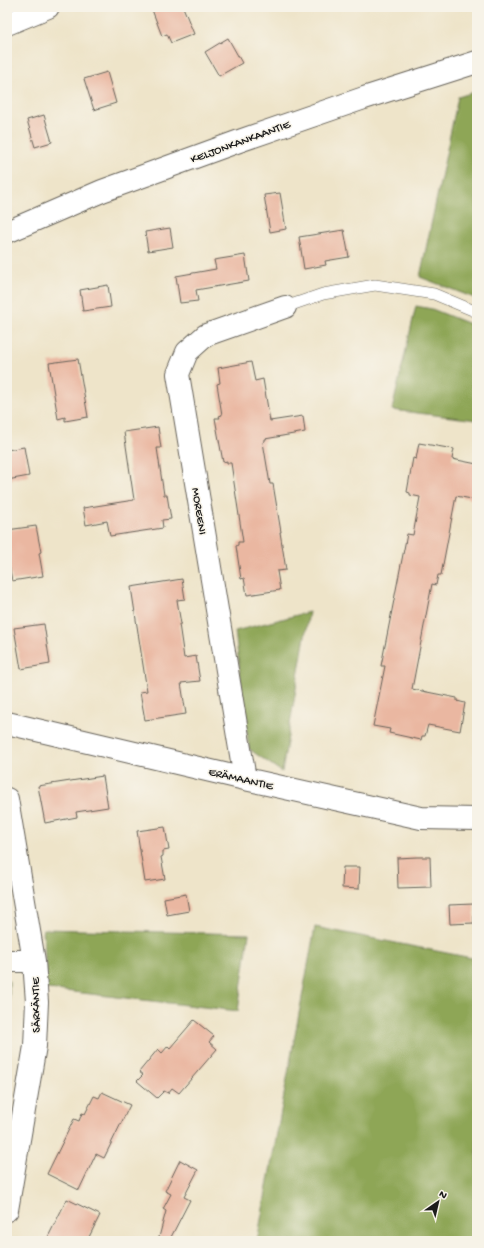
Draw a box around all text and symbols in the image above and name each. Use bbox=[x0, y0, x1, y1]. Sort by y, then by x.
street label: KELJONKANKAANTIE bbox=[189, 118, 293, 167]
street label: MOREENI bbox=[187, 487, 209, 536]
street label: ERÄMAANTIE bbox=[207, 766, 275, 794]
street label: SÄRKÄNTIE bbox=[30, 977, 44, 1033]
north arrow bbox=[418, 1182, 458, 1222]
text: N bbox=[436, 1188, 449, 1202]

